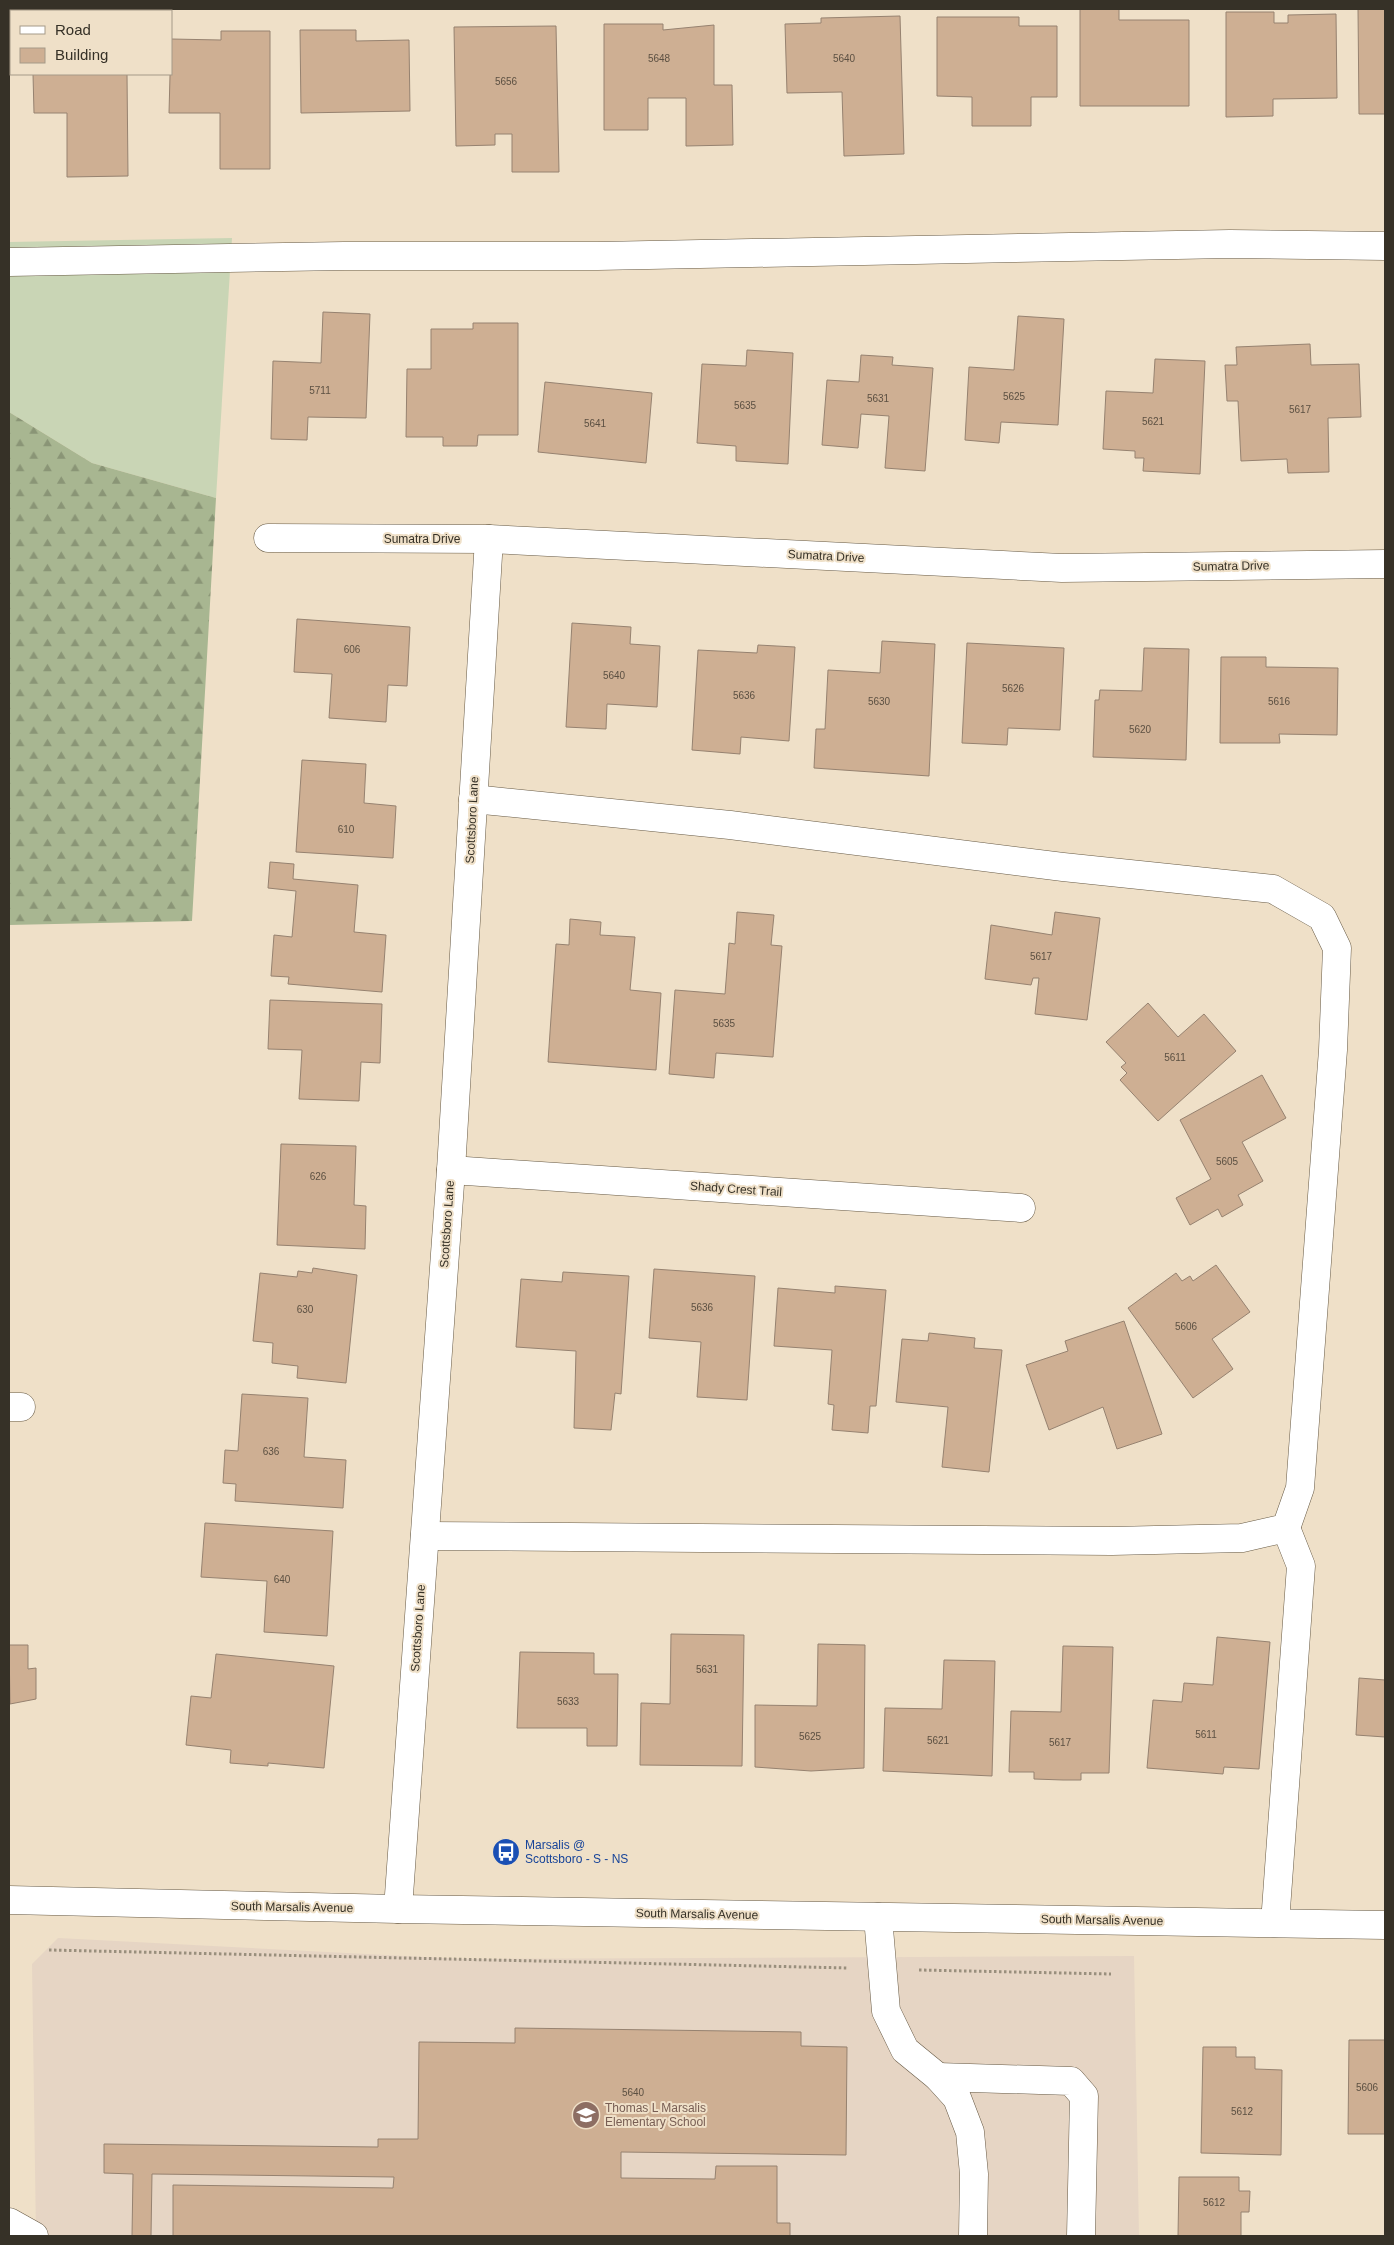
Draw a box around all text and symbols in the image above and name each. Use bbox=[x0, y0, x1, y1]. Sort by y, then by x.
legend bbox=[10, 10, 172, 75]
text: Road bbox=[55, 21, 91, 38]
text: Building bbox=[55, 46, 108, 63]
house number: 5648 bbox=[648, 53, 671, 64]
house number: 5640 bbox=[833, 53, 856, 64]
house number: 5656 bbox=[495, 76, 518, 87]
house number: 5711 bbox=[309, 385, 331, 396]
house number: 5625 bbox=[1003, 391, 1026, 402]
house number: 5631 bbox=[867, 393, 890, 404]
house number: 5635 bbox=[734, 400, 757, 411]
house number: 5617 bbox=[1289, 404, 1312, 415]
house number: 5621 bbox=[1142, 416, 1165, 427]
house number: 5641 bbox=[584, 418, 607, 429]
street label: Sumatra Drive bbox=[384, 532, 461, 546]
street label: Sumatra Drive bbox=[787, 547, 865, 565]
street label: Sumatra Drive bbox=[1193, 558, 1270, 574]
house number: 606 bbox=[344, 644, 361, 655]
house number: 5640 bbox=[603, 670, 626, 681]
house number: 5626 bbox=[1002, 683, 1025, 694]
house number: 5636 bbox=[733, 690, 756, 701]
house number: 5630 bbox=[868, 696, 891, 707]
house number: 5616 bbox=[1268, 696, 1291, 707]
house number: 5620 bbox=[1129, 724, 1152, 735]
street label: Scottsboro Lane bbox=[463, 776, 481, 864]
house number: 610 bbox=[338, 824, 355, 835]
house number: 5617 bbox=[1030, 951, 1053, 962]
house number: 5635 bbox=[713, 1018, 736, 1029]
house number: 5611 bbox=[1164, 1052, 1186, 1063]
house number: 5605 bbox=[1216, 1156, 1239, 1167]
house number: 626 bbox=[310, 1171, 327, 1182]
street label: Shady Crest Trail bbox=[690, 1179, 782, 1199]
street label: Scottsboro Lane bbox=[437, 1180, 457, 1268]
house number: 5636 bbox=[691, 1302, 714, 1313]
house number: 630 bbox=[297, 1304, 314, 1315]
house number: 5606 bbox=[1175, 1321, 1198, 1332]
house number: 636 bbox=[263, 1446, 280, 1457]
house number: 640 bbox=[274, 1574, 291, 1585]
street label: Scottsboro Lane bbox=[408, 1584, 428, 1672]
house number: 5631 bbox=[696, 1664, 719, 1675]
house number: 5633 bbox=[557, 1696, 580, 1707]
house number: 5611 bbox=[1195, 1729, 1217, 1740]
house number: 5625 bbox=[799, 1731, 822, 1742]
house number: 5621 bbox=[927, 1735, 950, 1746]
house number: 5617 bbox=[1049, 1737, 1072, 1748]
bus stop icon: Marsalis @ Scottsboro - S - NS bbox=[491, 1837, 521, 1867]
place label: Marsalis @ Scottsboro - S - NS bbox=[525, 1838, 628, 1866]
street label: South Marsalis Avenue bbox=[231, 1899, 354, 1915]
street label: South Marsalis Avenue bbox=[636, 1906, 759, 1922]
street label: South Marsalis Avenue bbox=[1041, 1912, 1164, 1928]
house number: 5606 bbox=[1356, 2082, 1379, 2093]
house number: 5640 bbox=[622, 2087, 645, 2098]
school or university icon: Thomas L Marsalis Elementary School bbox=[571, 2100, 601, 2130]
place label: Thomas L Marsalis Elementary School bbox=[605, 2101, 706, 2129]
house number: 5612 bbox=[1231, 2106, 1254, 2117]
house number: 5612 bbox=[1203, 2197, 1226, 2208]

